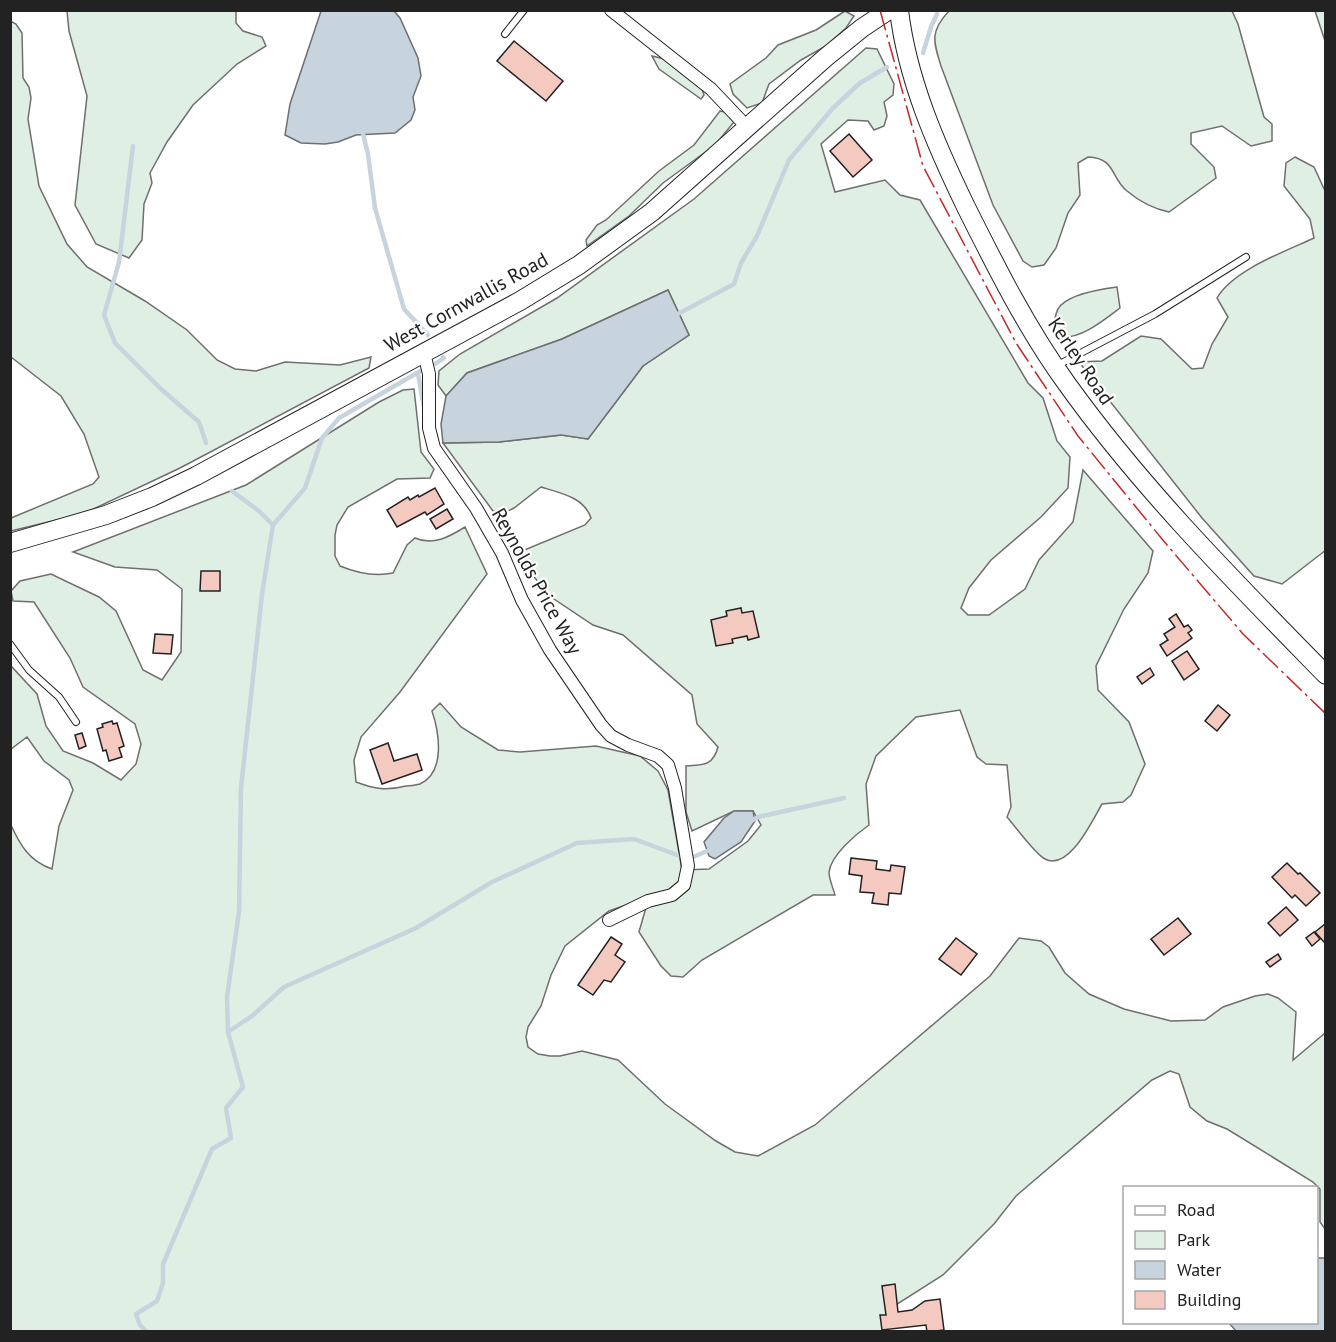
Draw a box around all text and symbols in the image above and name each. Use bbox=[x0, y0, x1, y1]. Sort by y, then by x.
street label: West Cornwallis Road bbox=[380, 246, 552, 358]
street label: Kerley Road bbox=[1042, 312, 1120, 410]
street label: Reynolds Price Way bbox=[486, 503, 588, 659]
legend bbox=[1123, 1186, 1318, 1324]
text: Road bbox=[1177, 1198, 1215, 1221]
text: Park bbox=[1177, 1228, 1210, 1251]
text: Water bbox=[1177, 1258, 1221, 1281]
text: Building bbox=[1177, 1288, 1241, 1311]

